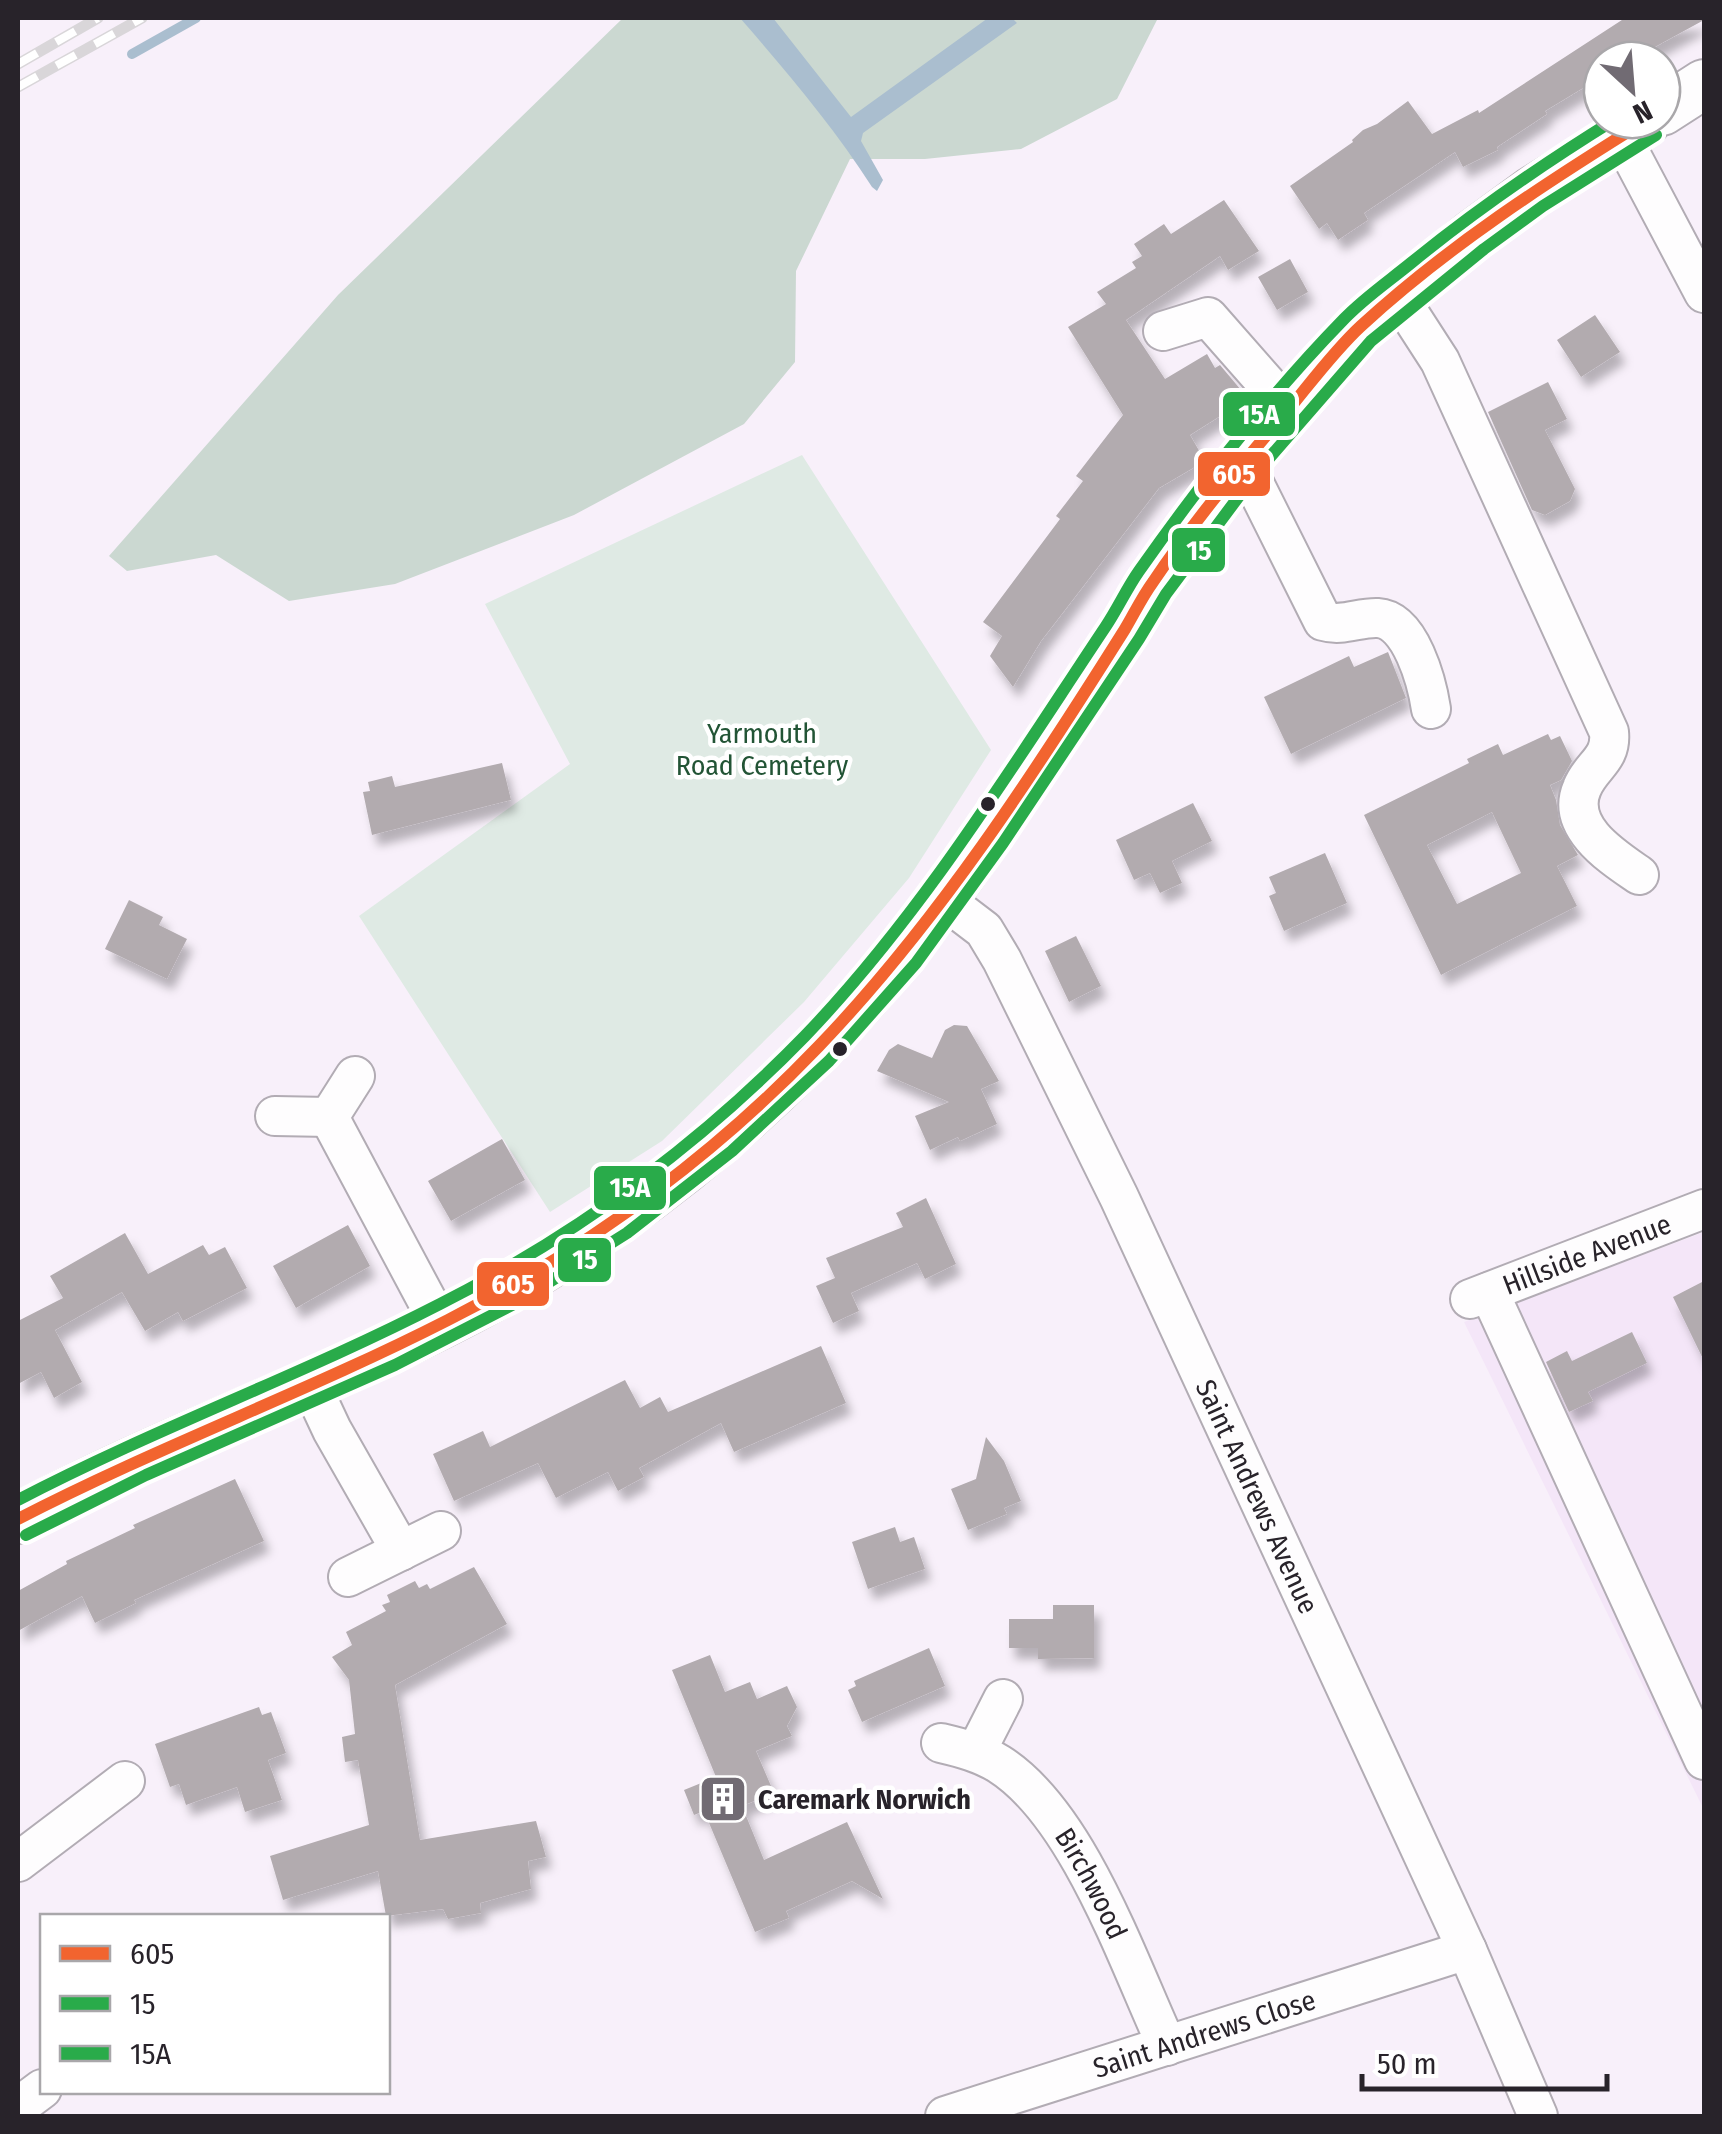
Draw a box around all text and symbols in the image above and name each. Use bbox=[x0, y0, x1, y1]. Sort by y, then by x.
north arrow bbox=[1582, 40, 1682, 140]
text: N bbox=[1628, 94, 1658, 131]
line badge: 15A bbox=[1221, 390, 1297, 438]
text: 15A bbox=[1239, 398, 1280, 431]
line badge: 605 bbox=[1196, 450, 1272, 498]
text: 605 bbox=[1212, 458, 1256, 491]
line badge: 15 bbox=[1170, 526, 1227, 574]
text: 15 bbox=[1186, 534, 1212, 567]
park label: Yarmouth Road Cemetery bbox=[676, 717, 849, 782]
unlabelled marker bbox=[978, 794, 998, 814]
unlabelled marker bbox=[830, 1039, 850, 1059]
line badge: 15A bbox=[592, 1164, 668, 1212]
text: 15A bbox=[610, 1171, 651, 1204]
street label: Hillside Avenue bbox=[1498, 1207, 1676, 1302]
line badge: 15 bbox=[556, 1236, 613, 1284]
text: 15 bbox=[572, 1243, 598, 1276]
line badge: 605 bbox=[475, 1260, 551, 1308]
text: 605 bbox=[491, 1268, 535, 1301]
street label: Saint Andrews Avenue bbox=[1189, 1375, 1325, 1619]
building icon: Caremark Norwich bbox=[697, 1773, 749, 1825]
place label: Caremark Norwich bbox=[758, 1783, 971, 1816]
street label: Birchwood bbox=[1048, 1822, 1134, 1944]
legend bbox=[40, 1914, 390, 2094]
text: 605 bbox=[130, 1936, 174, 1972]
street label: Saint Andrews Close bbox=[1089, 1983, 1320, 2085]
text: 15 bbox=[130, 1986, 155, 2022]
scale bar bbox=[1362, 2029, 1607, 2091]
text: 15A bbox=[130, 2036, 171, 2072]
text: 50 m bbox=[1377, 2046, 1437, 2082]

